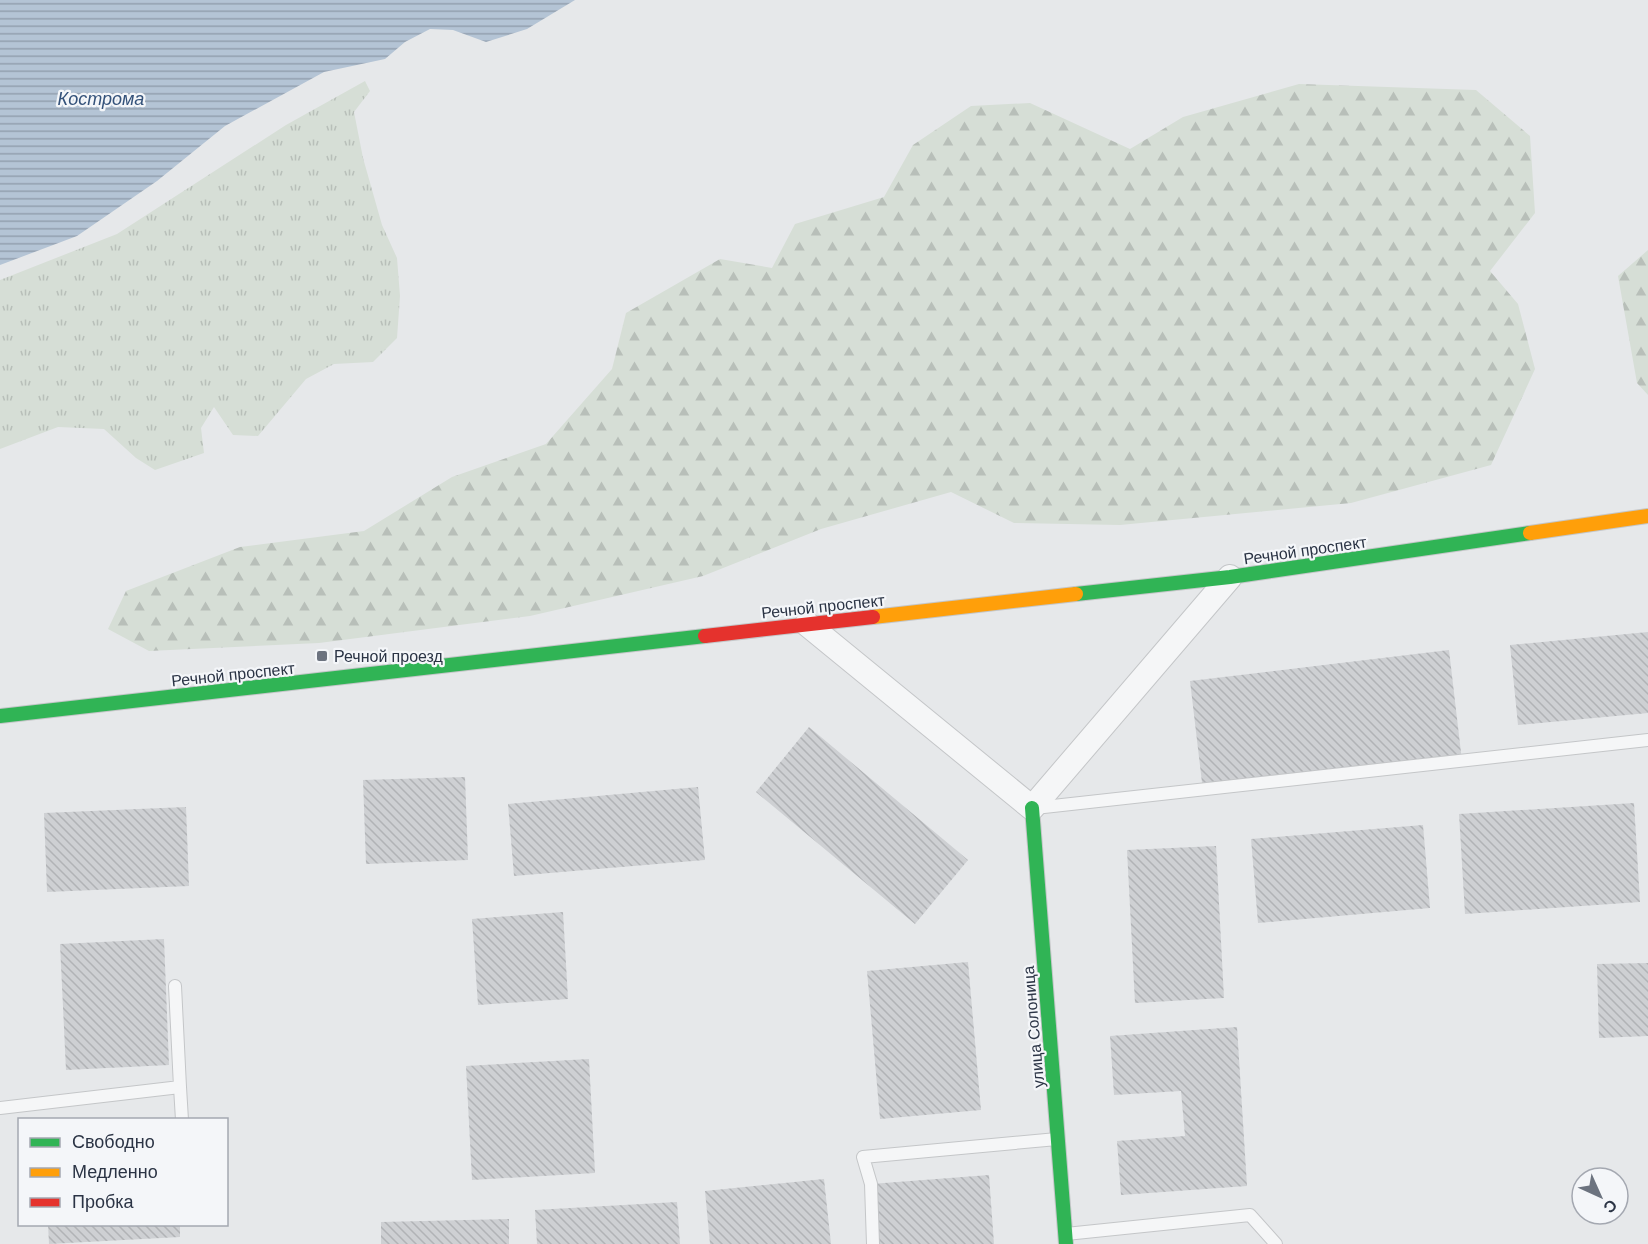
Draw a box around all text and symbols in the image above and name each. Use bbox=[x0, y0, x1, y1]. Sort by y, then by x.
water label: Кострома bbox=[58, 87, 144, 111]
street label: Речной проспект bbox=[1242, 531, 1369, 570]
street label: Речной проспект bbox=[760, 589, 887, 623]
place label: Речной проезд bbox=[334, 646, 444, 667]
marker: Речной проезд bbox=[315, 649, 329, 663]
street label: Речной проспект bbox=[170, 657, 297, 691]
street label: улица Солоница bbox=[1018, 965, 1049, 1089]
legend bbox=[18, 1118, 228, 1226]
text: Свободно bbox=[72, 1130, 155, 1154]
text: Медленно bbox=[72, 1160, 158, 1184]
north arrow bbox=[1570, 1166, 1630, 1226]
text: Пробка bbox=[72, 1190, 135, 1214]
text: С bbox=[1598, 1195, 1622, 1218]

